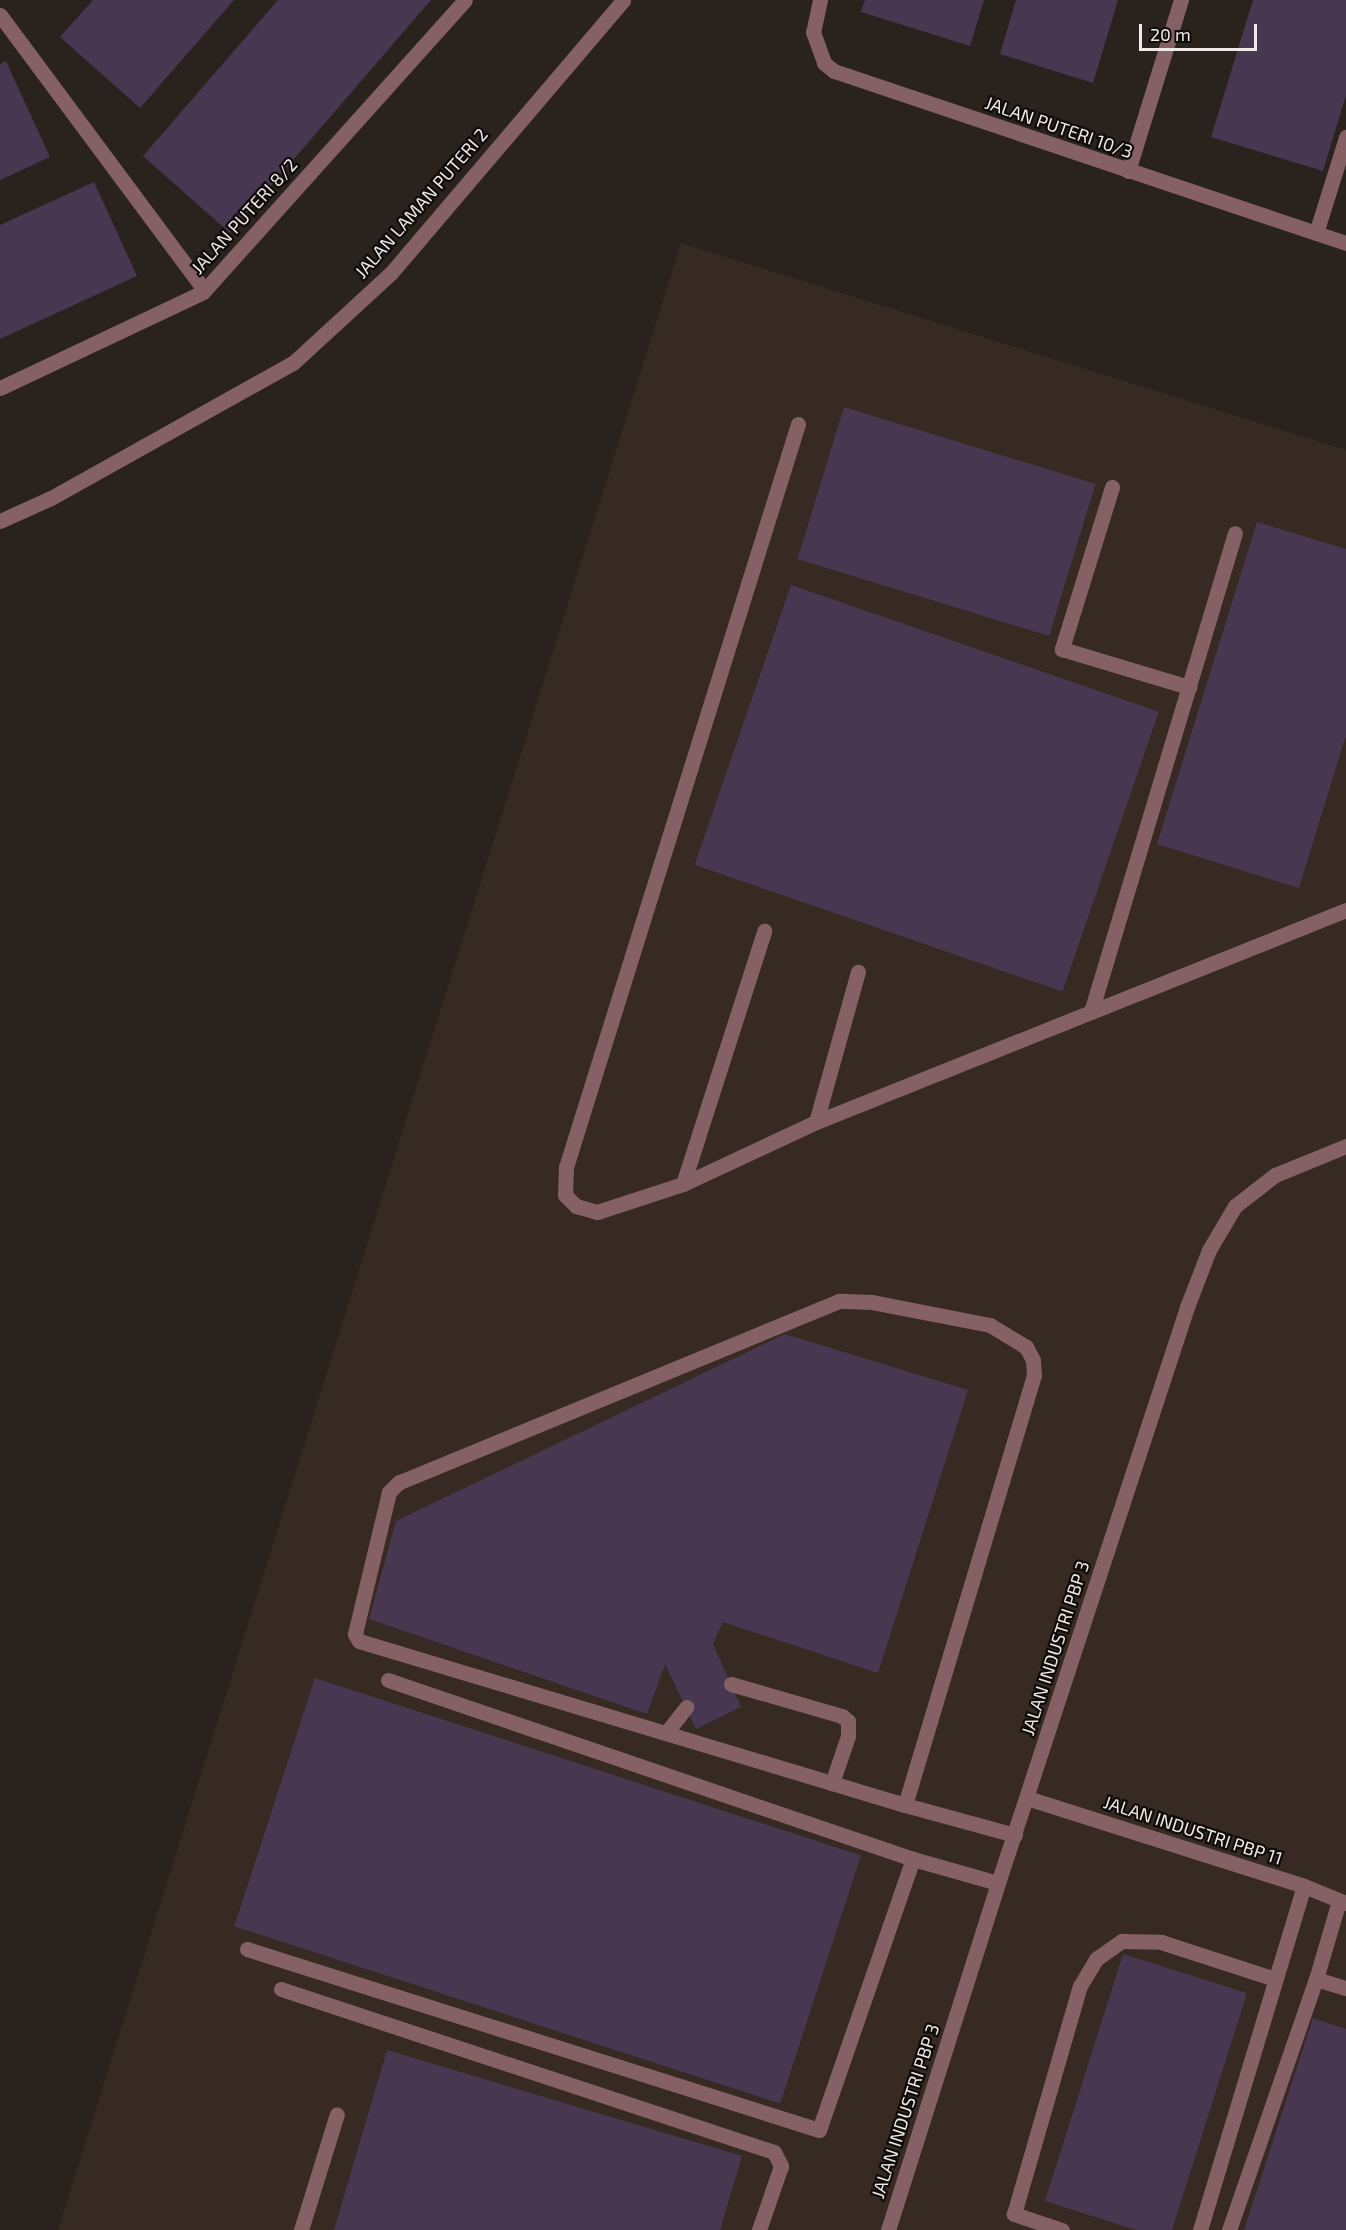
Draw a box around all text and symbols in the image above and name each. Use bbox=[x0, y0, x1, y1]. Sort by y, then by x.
scale bar bbox=[1142, 12, 1260, 50]
text: 20 m bbox=[1150, 23, 1191, 45]
street label: JALAN PUTERI 10/3 bbox=[982, 92, 1136, 162]
street label: JALAN LAMAN PUTERI 2 bbox=[350, 124, 492, 282]
street label: JALAN PUTERI 8/2 bbox=[187, 154, 301, 278]
street label: JALAN INDUSTRI PBP 3 bbox=[1017, 1558, 1093, 1738]
street label: JALAN INDUSTRI PBP 11 bbox=[1101, 1791, 1285, 1869]
street label: JALAN INDUSTRI PBP 3 bbox=[867, 2021, 943, 2201]

